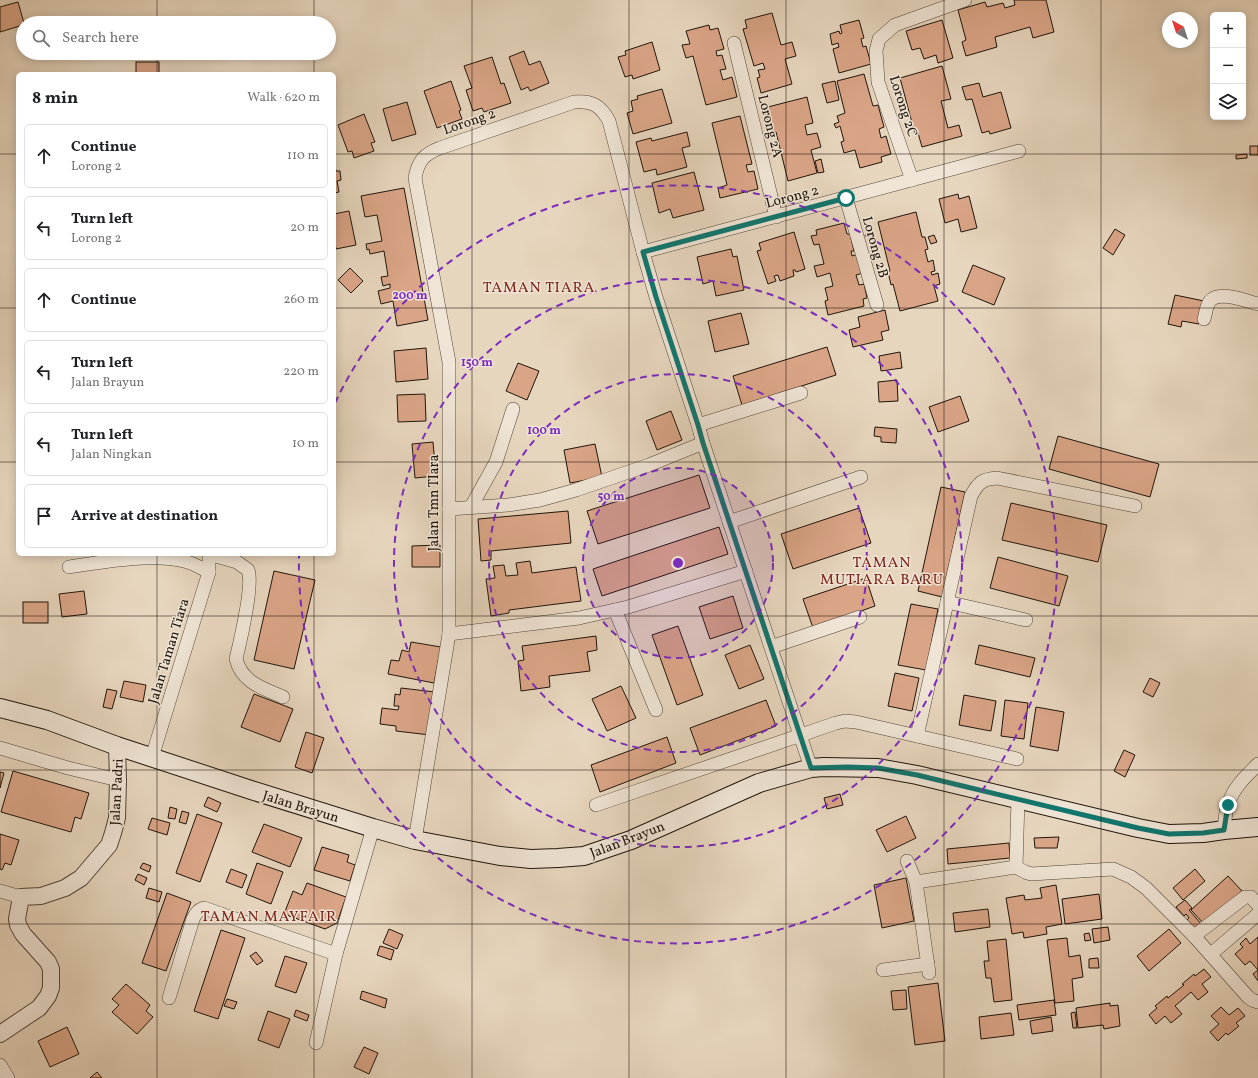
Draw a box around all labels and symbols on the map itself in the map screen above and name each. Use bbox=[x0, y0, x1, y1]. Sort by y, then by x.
north arrow bbox=[1162, 12, 1198, 48]
street label: Lorong 2C bbox=[884, 73, 921, 140]
street label: Lorong 2A bbox=[753, 93, 787, 160]
street label: Lorong 2 bbox=[441, 105, 498, 140]
street label: Lorong 2 bbox=[764, 181, 821, 214]
route start bbox=[837, 189, 855, 207]
street label: Lorong 2B bbox=[857, 214, 892, 280]
district label: TAMAN TIARA bbox=[483, 278, 595, 299]
text: 200 m bbox=[392, 288, 428, 304]
text: 150 m bbox=[461, 355, 493, 371]
text: 100 m bbox=[527, 423, 561, 439]
street label: Jalan Tmn TIara bbox=[425, 455, 444, 551]
text: 50 m bbox=[597, 489, 625, 505]
district label: TAMAN MUTIARA BARU bbox=[820, 553, 944, 591]
centre of rings bbox=[671, 556, 685, 570]
street label: Jalan Taman Tiara bbox=[144, 596, 195, 707]
street label: Jalan Padri bbox=[106, 758, 129, 826]
street label: Jalan Brayun bbox=[260, 787, 341, 828]
route end bbox=[1219, 796, 1237, 814]
street label: Jalan Brayun bbox=[587, 817, 668, 863]
district label: TAMAN MAYFAIR bbox=[201, 907, 337, 928]

